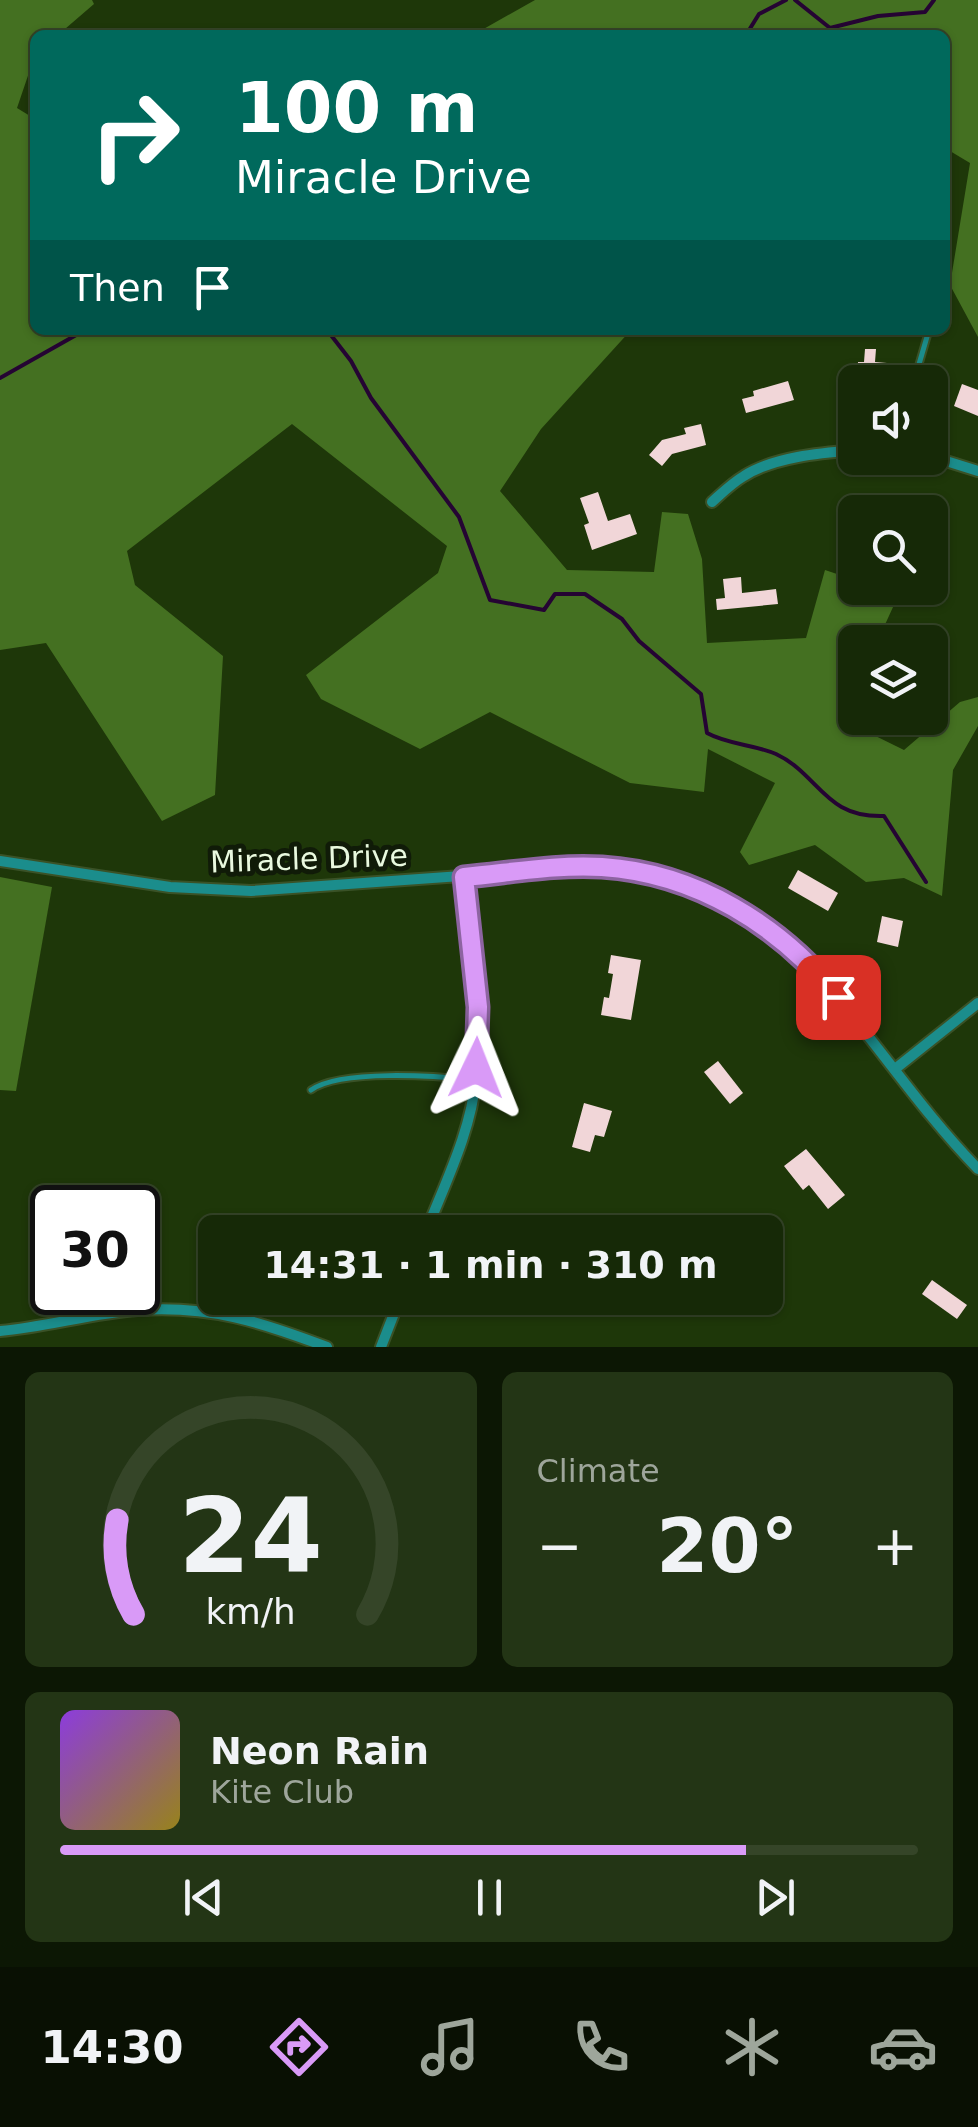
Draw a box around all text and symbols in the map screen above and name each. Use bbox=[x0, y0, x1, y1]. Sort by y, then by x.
text: 100 m bbox=[235, 67, 478, 149]
icon: right bbox=[70, 70, 200, 200]
text: Miracle Drive bbox=[235, 151, 532, 204]
icon: arrive bbox=[185, 260, 240, 315]
text: Then bbox=[70, 266, 165, 310]
map controls bbox=[838, 365, 948, 735]
button: sound bbox=[838, 365, 948, 475]
button: search bbox=[838, 495, 948, 605]
button: layers bbox=[838, 625, 948, 735]
street label: Miracle Drive bbox=[210, 838, 408, 879]
pin bbox=[796, 955, 881, 1040]
icon: arrive bbox=[811, 970, 866, 1025]
position arrow bbox=[424, 1016, 528, 1120]
speed limit sign: 30 bbox=[30, 1185, 160, 1315]
text: 14:31 · 1 min · 310 m bbox=[263, 1243, 718, 1287]
text: Climate bbox=[537, 1452, 660, 1490]
text: 24 bbox=[178, 1475, 323, 1597]
text: 20° bbox=[656, 1502, 798, 1590]
text: − bbox=[537, 1514, 583, 1578]
text: + bbox=[872, 1514, 918, 1578]
text: km/h bbox=[206, 1591, 296, 1632]
text: Neon Rain bbox=[210, 1729, 429, 1773]
text: Kite Club bbox=[210, 1773, 354, 1811]
icon: previous bbox=[176, 1870, 231, 1925]
icon: pause bbox=[462, 1870, 517, 1925]
icon: next bbox=[748, 1870, 803, 1925]
icon: directions bbox=[264, 2012, 334, 2082]
icon: music bbox=[415, 2012, 485, 2082]
icon: phone bbox=[566, 2012, 636, 2082]
icon: climate bbox=[717, 2012, 787, 2082]
icon: car bbox=[868, 2012, 938, 2082]
text: 14:30 bbox=[40, 2021, 184, 2074]

